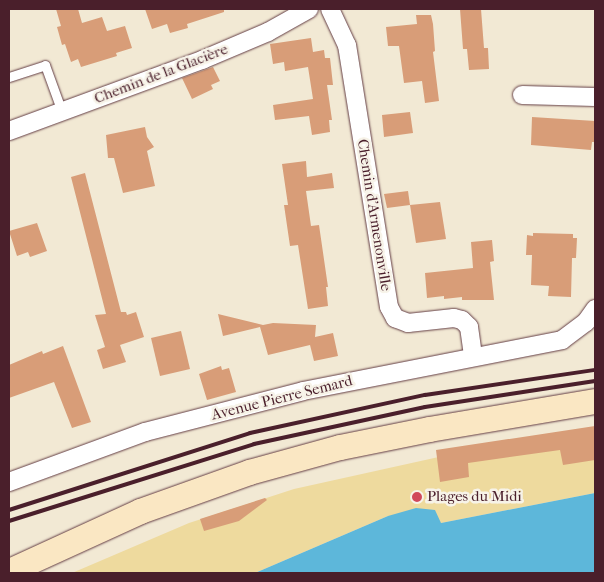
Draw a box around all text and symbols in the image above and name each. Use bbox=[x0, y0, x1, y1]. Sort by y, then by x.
street label: Chemin de la Glacière bbox=[92, 40, 230, 108]
street label: Chemin d'Armenonville bbox=[353, 138, 395, 292]
street label: Avenue Pierre Semard bbox=[210, 372, 354, 424]
place label: Plages du Midi bbox=[427, 488, 522, 506]
marker: Plages du Midi bbox=[411, 491, 423, 503]

